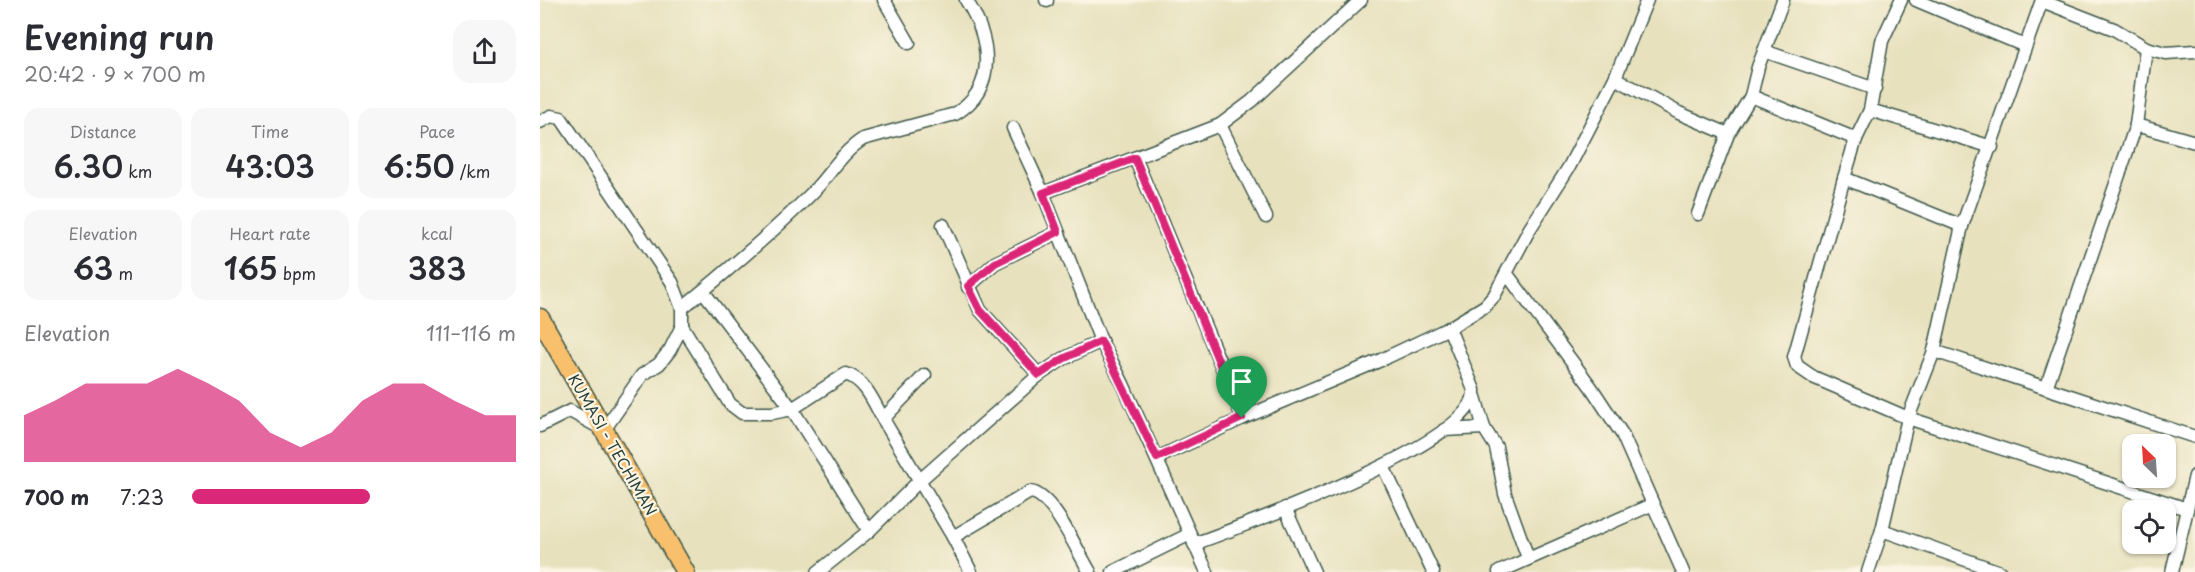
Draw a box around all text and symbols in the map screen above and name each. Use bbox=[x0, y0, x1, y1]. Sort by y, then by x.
text: Evening run bbox=[24, 11, 215, 61]
button: share bbox=[453, 20, 516, 83]
text: 20:42 · 9 × 700 m bbox=[24, 59, 206, 89]
text: Distance bbox=[69, 119, 137, 143]
text: Time bbox=[251, 119, 289, 143]
text: Pace bbox=[419, 119, 455, 143]
text: 6.30 bbox=[54, 143, 123, 188]
text: 43:03 bbox=[225, 143, 315, 188]
text: 6:50 bbox=[384, 143, 455, 188]
text: km bbox=[123, 159, 152, 183]
text: /km bbox=[455, 159, 490, 183]
text: Elevation bbox=[68, 221, 138, 245]
text: Heart rate bbox=[230, 221, 310, 245]
text: kcal bbox=[421, 221, 453, 245]
text: 63 bbox=[73, 245, 113, 290]
text: 165 bbox=[224, 245, 278, 290]
text: 383 bbox=[408, 245, 466, 290]
text: m bbox=[113, 261, 133, 285]
text: bpm bbox=[278, 261, 316, 285]
text: Elevation bbox=[24, 318, 110, 348]
text: 111–116 m bbox=[426, 318, 516, 348]
pin bbox=[1216, 356, 1267, 418]
icon: arrive bbox=[1225, 365, 1258, 398]
street label: KUMASI - TECHIMAN bbox=[563, 369, 663, 520]
north arrow bbox=[2122, 434, 2176, 488]
map controls bbox=[2122, 434, 2176, 554]
text: 700 m bbox=[24, 482, 89, 512]
text: 7:23 bbox=[120, 482, 164, 512]
button: locate bbox=[2122, 500, 2176, 554]

